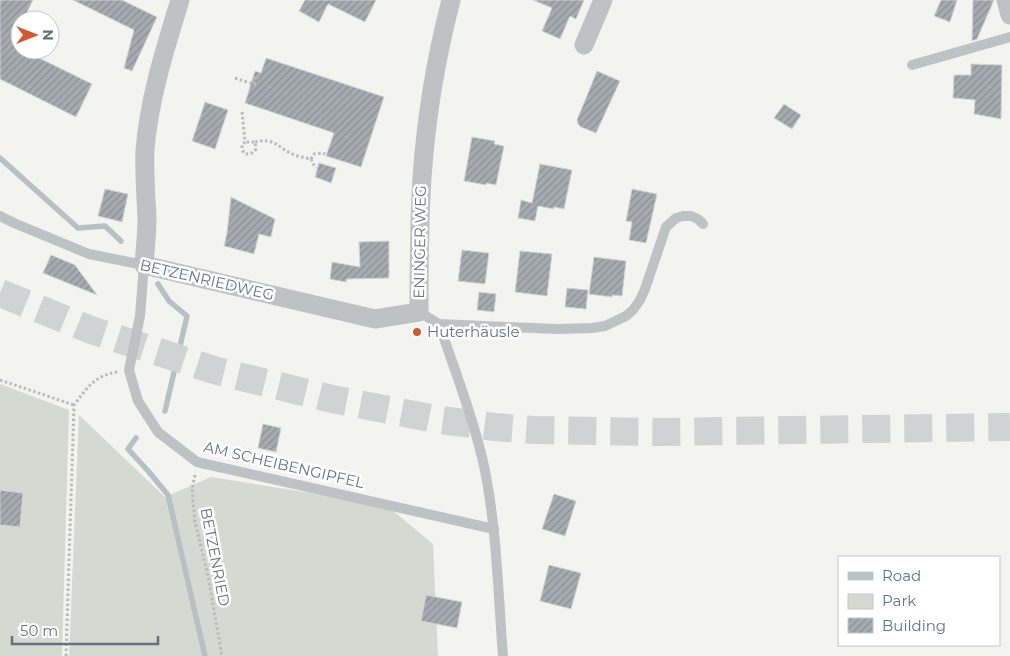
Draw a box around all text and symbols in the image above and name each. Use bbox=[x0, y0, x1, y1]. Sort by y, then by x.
north arrow bbox=[10, 10, 60, 60]
text: N bbox=[39, 29, 57, 41]
street label: ENINGER WEG bbox=[409, 185, 430, 299]
street label: BETZENRIEDWEG bbox=[138, 255, 276, 304]
place label: Huterhäusle bbox=[427, 322, 520, 341]
marker: Huterhäusle bbox=[411, 326, 423, 338]
street label: AM SCHEIBENGIPFEL bbox=[202, 437, 366, 492]
street label: BETZENRIED bbox=[197, 506, 234, 608]
legend bbox=[838, 556, 1000, 646]
text: Road bbox=[882, 566, 921, 585]
text: Park bbox=[882, 591, 916, 610]
scale bar bbox=[12, 614, 159, 646]
text: Building bbox=[882, 616, 946, 635]
text: 50 m bbox=[20, 621, 58, 640]

